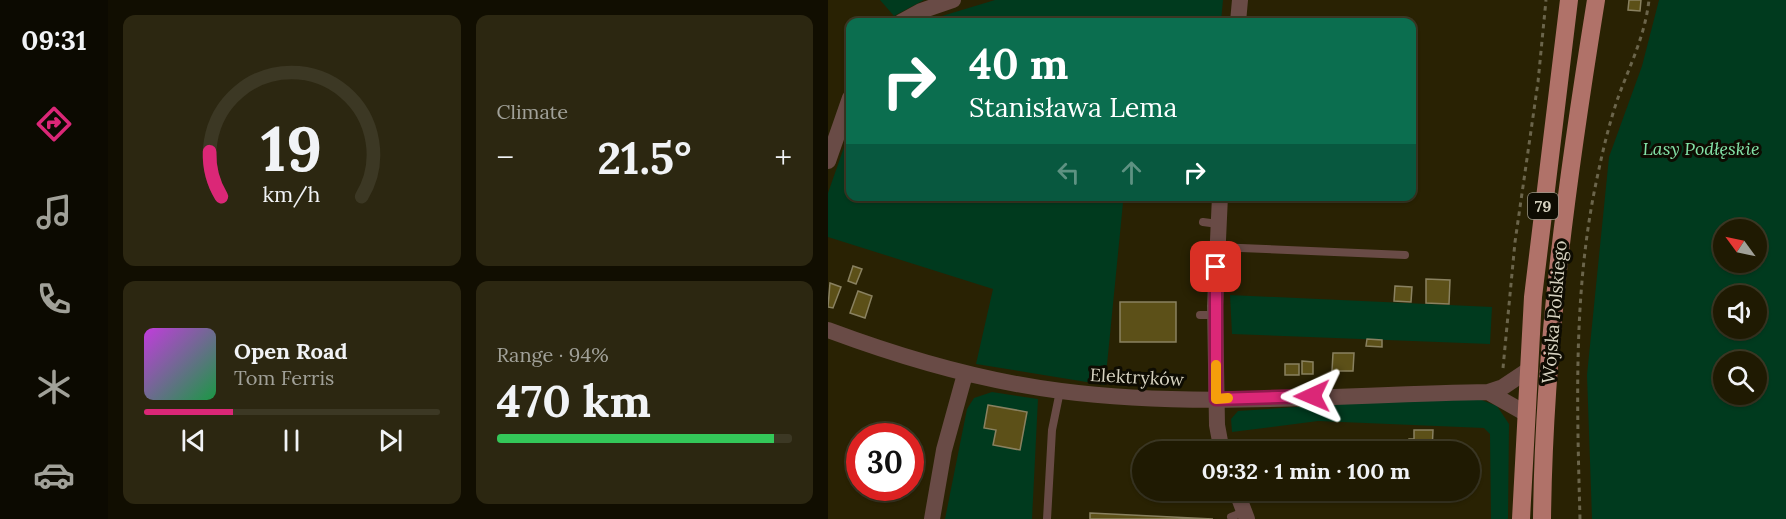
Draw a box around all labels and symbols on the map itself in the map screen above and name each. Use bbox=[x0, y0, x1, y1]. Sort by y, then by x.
park label: Lasy Podłęskie bbox=[1642, 137, 1760, 160]
road number: 79 bbox=[1528, 193, 1558, 219]
north arrow bbox=[1713, 219, 1767, 273]
street label: Wojska Polskiego bbox=[1536, 239, 1572, 385]
pin bbox=[1190, 241, 1241, 292]
street label: Elektryków bbox=[1089, 363, 1185, 391]
position arrow bbox=[1280, 364, 1344, 428]
speed limit sign: 30 bbox=[846, 423, 924, 501]

